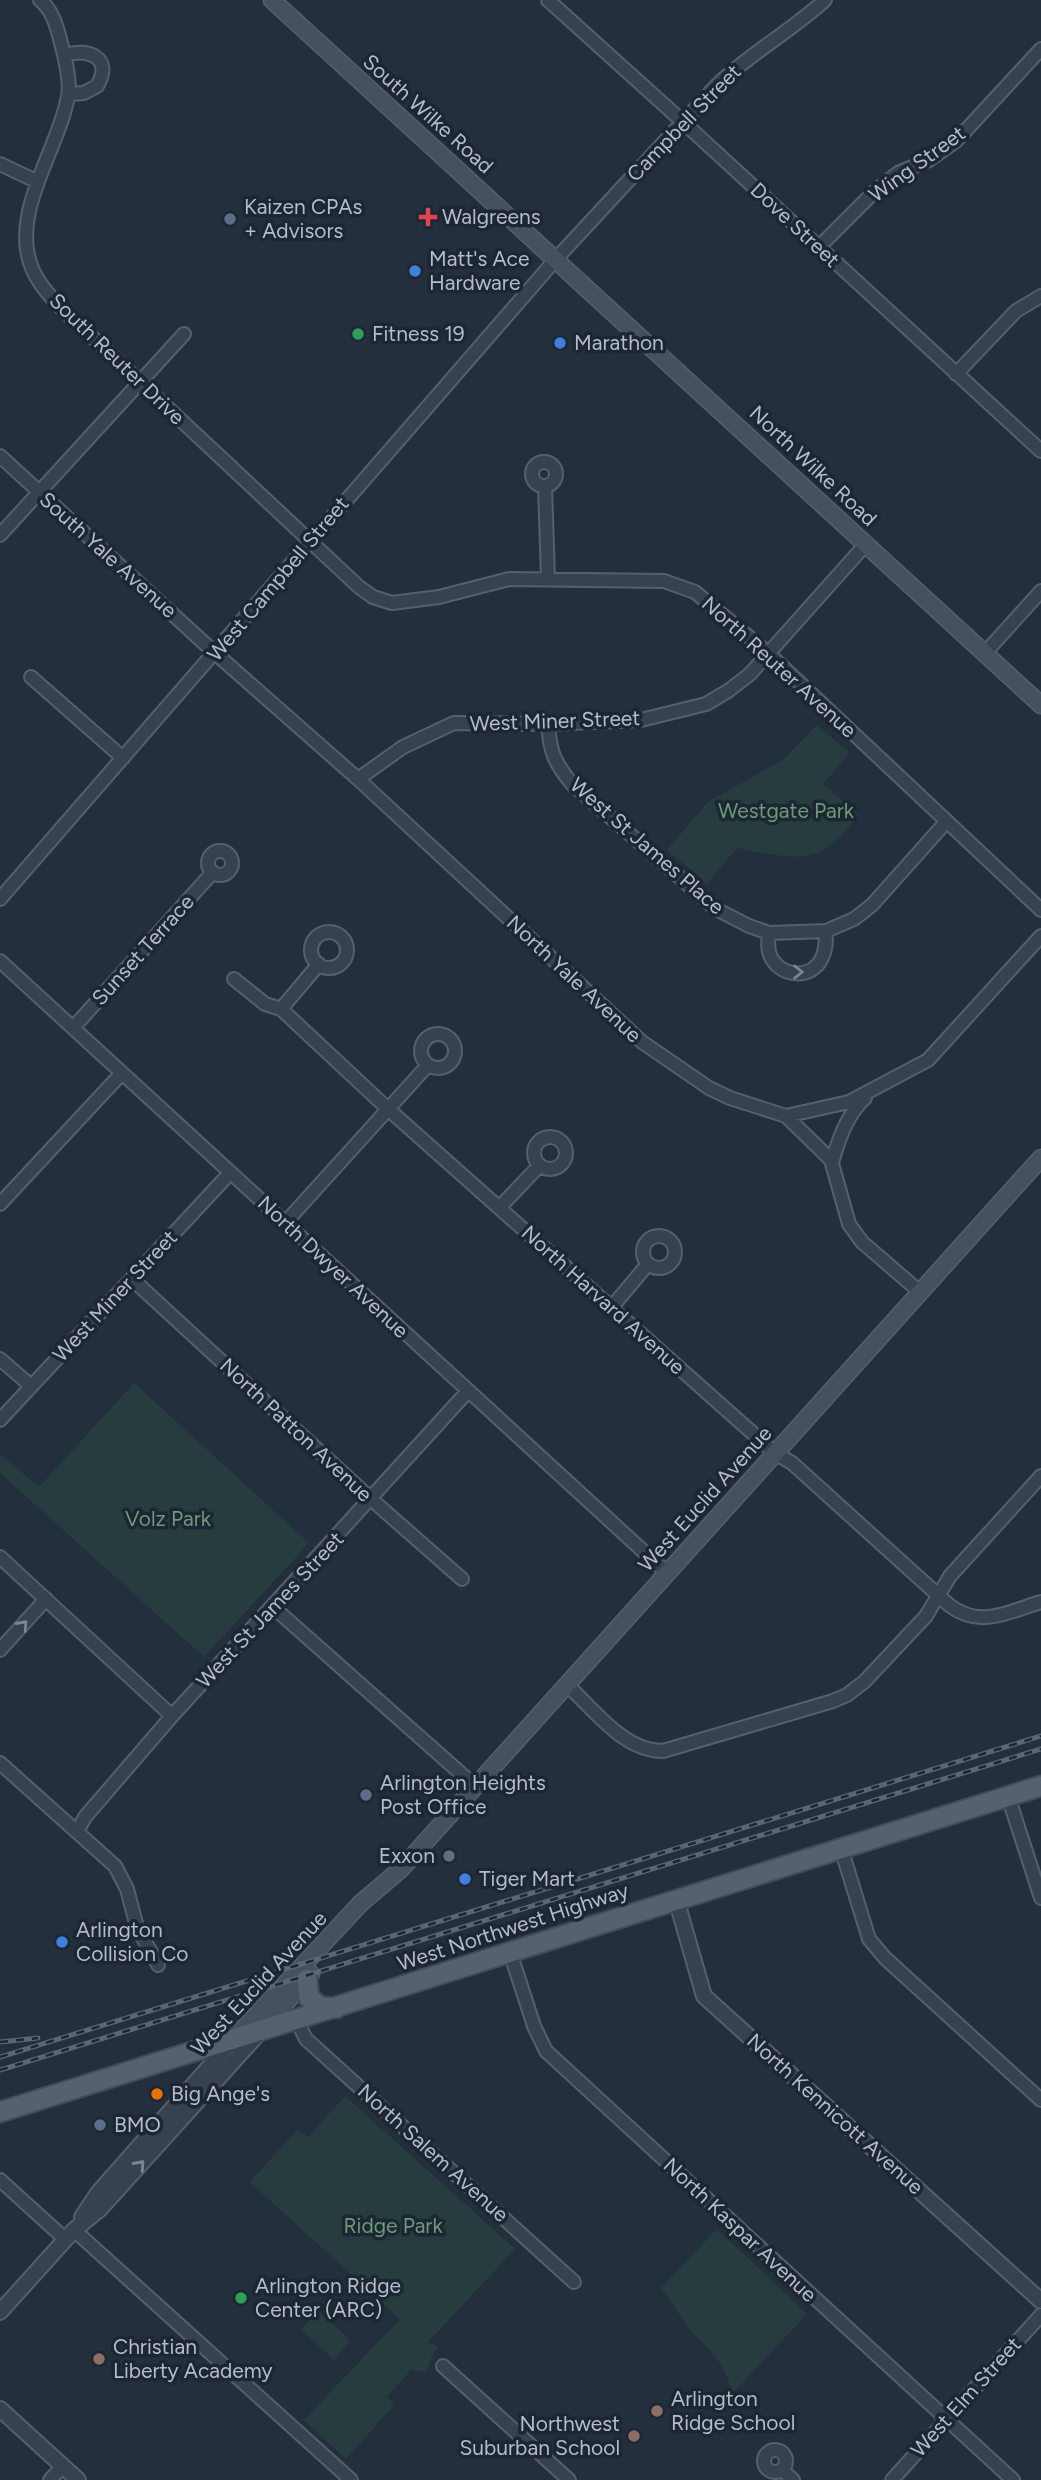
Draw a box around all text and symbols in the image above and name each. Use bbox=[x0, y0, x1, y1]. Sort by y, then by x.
street label: South Wilke Road bbox=[358, 49, 498, 179]
street label: Campbell Street bbox=[621, 59, 746, 186]
street label: Wing Street bbox=[864, 120, 970, 207]
street label: Dove Street bbox=[746, 177, 845, 272]
place label: Kaizen CPAs + Advisors bbox=[244, 194, 362, 243]
place label: Walgreens bbox=[442, 204, 541, 229]
marker: Walgreens bbox=[420, 209, 436, 225]
marker: Kaizen CPAs + Advisors bbox=[222, 211, 238, 227]
place label: Matt's Ace Hardware bbox=[429, 246, 529, 295]
marker: Matt's Ace Hardware bbox=[407, 263, 423, 279]
street label: South Reuter Drive bbox=[45, 288, 190, 430]
place label: Fitness 19 bbox=[372, 321, 465, 346]
marker: Fitness 19 bbox=[350, 326, 366, 342]
place label: Marathon bbox=[574, 330, 664, 355]
marker: Marathon bbox=[552, 335, 568, 351]
street label: North Wilke Road bbox=[744, 400, 882, 531]
street label: South Yale Avenue bbox=[35, 486, 182, 623]
street label: West Campbell Street bbox=[202, 491, 354, 666]
street label: North Reuter Avenue bbox=[697, 591, 862, 743]
street label: West Miner Street bbox=[469, 705, 641, 736]
street label: West St James Place bbox=[565, 772, 729, 919]
park label: Westgate Park bbox=[718, 798, 855, 823]
street label: Sunset Terrace bbox=[86, 889, 199, 1010]
street label: North Yale Avenue bbox=[502, 910, 647, 1047]
one-way arrow bbox=[793, 964, 804, 980]
street label: North Dwyer Avenue bbox=[253, 1190, 414, 1343]
street label: North Harvard Avenue bbox=[517, 1220, 690, 1379]
street label: West Miner Street bbox=[47, 1225, 182, 1367]
street label: North Patton Avenue bbox=[215, 1353, 378, 1507]
street label: West Euclid Avenue bbox=[633, 1421, 777, 1577]
park label: Volz Park bbox=[125, 1506, 212, 1531]
street label: West St James Street bbox=[191, 1526, 348, 1693]
one-way arrow bbox=[15, 1620, 27, 1633]
place label: Arlington Heights Post Office bbox=[380, 1770, 546, 1819]
marker: Arlington Heights Post Office bbox=[358, 1787, 374, 1803]
place label: Exxon bbox=[379, 1843, 435, 1868]
marker: Exxon bbox=[441, 1848, 457, 1864]
place label: Tiger Mart bbox=[479, 1866, 575, 1891]
marker: Tiger Mart bbox=[457, 1871, 473, 1887]
street label: West Northwest Highway bbox=[394, 1877, 632, 1976]
street label: West Euclid Avenue bbox=[186, 1906, 332, 2060]
place label: Arlington Collision Co bbox=[76, 1917, 189, 1966]
marker: Arlington Collision Co bbox=[54, 1934, 70, 1950]
street label: North Kennicott Avenue bbox=[742, 2028, 929, 2199]
street label: North Salem Avenue bbox=[353, 2078, 514, 2227]
place label: Big Ange's bbox=[171, 2081, 270, 2106]
marker: Big Ange's bbox=[149, 2086, 165, 2102]
place label: BMO bbox=[114, 2112, 161, 2137]
marker: BMO bbox=[92, 2117, 108, 2133]
street label: North Kaspar Avenue bbox=[659, 2152, 822, 2307]
one-way arrow bbox=[131, 2160, 144, 2173]
park label: Ridge Park bbox=[343, 2213, 443, 2238]
place label: Arlington Ridge Center (ARC) bbox=[255, 2273, 401, 2322]
marker: Arlington Ridge Center (ARC) bbox=[233, 2290, 249, 2306]
street label: West Elm Street bbox=[905, 2332, 1026, 2462]
place label: Christian Liberty Academy bbox=[113, 2334, 273, 2383]
marker: Christian Liberty Academy bbox=[91, 2351, 107, 2367]
place label: Arlington Ridge School bbox=[671, 2386, 795, 2435]
marker: Arlington Ridge School bbox=[649, 2403, 665, 2419]
place label: Northwest Suburban School bbox=[459, 2411, 620, 2460]
marker: Northwest Suburban School bbox=[626, 2428, 642, 2444]

